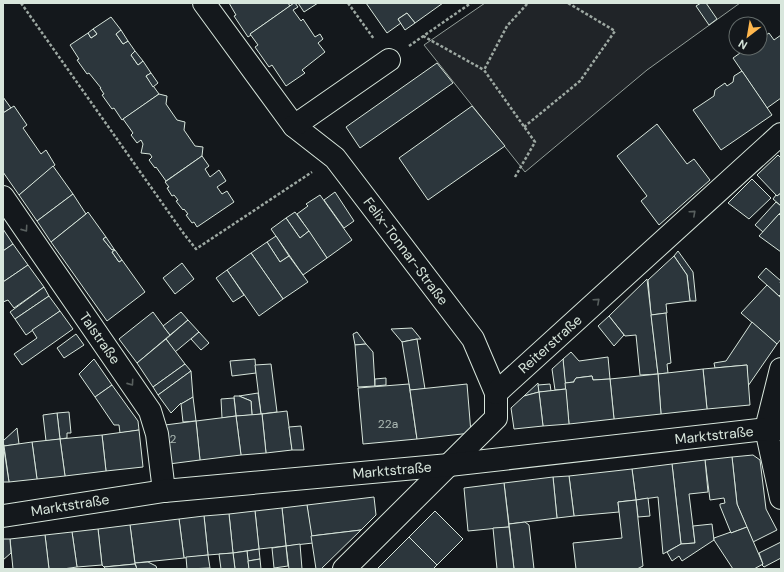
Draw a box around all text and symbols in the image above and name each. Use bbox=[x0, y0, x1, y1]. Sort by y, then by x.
north arrow bbox=[728, 16, 768, 56]
text: N bbox=[736, 37, 750, 53]
street label: Felix-Tonnar-Straße bbox=[360, 194, 452, 308]
one-way arrow bbox=[688, 211, 696, 218]
one-way arrow bbox=[20, 225, 27, 232]
one-way arrow bbox=[592, 298, 600, 305]
street label: Talstraße bbox=[76, 308, 124, 368]
street label: Reiterstraße bbox=[514, 311, 586, 377]
one-way arrow bbox=[126, 378, 133, 385]
house number: 22a bbox=[378, 416, 398, 432]
street label: Marktstraße bbox=[674, 422, 754, 448]
house number: 2 bbox=[170, 431, 177, 447]
street label: Marktstraße bbox=[352, 458, 432, 482]
street label: Marktstraße bbox=[30, 490, 111, 520]

